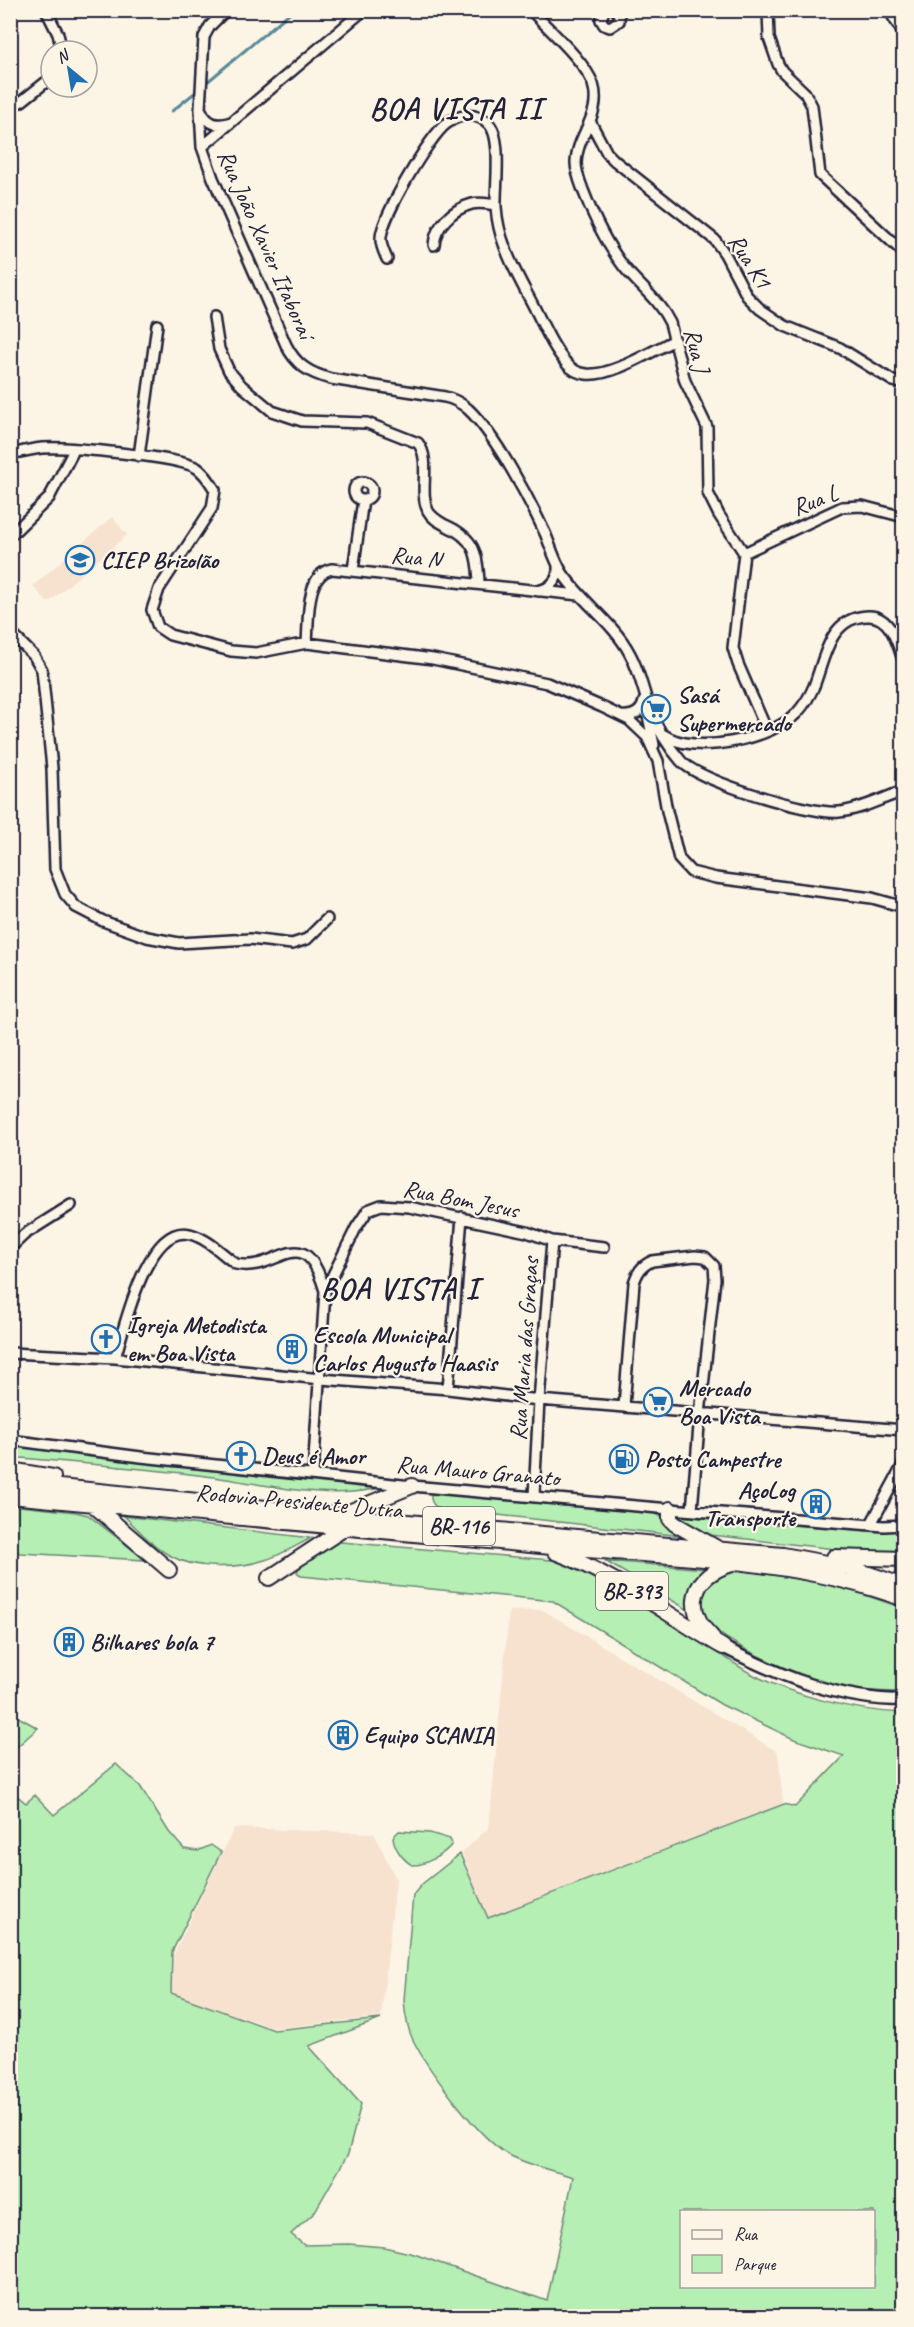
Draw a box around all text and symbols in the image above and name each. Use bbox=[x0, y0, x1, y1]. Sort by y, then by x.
north arrow bbox=[39, 39, 99, 99]
text: N bbox=[53, 44, 74, 68]
district label: BOA VISTA II bbox=[369, 90, 548, 128]
street label: Rua João Xavier Itaboraí bbox=[211, 145, 323, 347]
street label: Rua K1 bbox=[721, 228, 779, 295]
street label: Rua J bbox=[677, 325, 718, 378]
street label: Rua L bbox=[788, 477, 843, 522]
street label: Rua N bbox=[390, 539, 446, 575]
school or university icon: CIEP Brizolão bbox=[64, 544, 96, 576]
place label: CIEP Brizolão bbox=[101, 545, 221, 575]
place label: Sasá Supermercado bbox=[677, 680, 793, 738]
supermarket icon: Sasá Supermercado bbox=[640, 693, 672, 725]
street label: Rua Bom Jesus bbox=[401, 1173, 523, 1225]
street label: Rua Maria das Graças bbox=[503, 1254, 546, 1442]
district label: BOA VISTA I bbox=[321, 1270, 484, 1308]
place label: Igreja Metodista em Boa Vista bbox=[127, 1310, 268, 1368]
place label: Escola Municipal Carlos Augusto Haasis bbox=[313, 1320, 499, 1378]
church icon: Igreja Metodista em Boa Vista bbox=[90, 1323, 122, 1355]
building icon: Escola Municipal Carlos Augusto Haasis bbox=[276, 1333, 308, 1365]
place label: Mercado Boa Vista bbox=[679, 1373, 762, 1431]
supermarket icon: Mercado Boa Vista bbox=[642, 1386, 674, 1418]
church icon: Deus é Amor bbox=[225, 1440, 257, 1472]
place label: Deus é Amor bbox=[262, 1441, 367, 1471]
fuel station icon: Posto Campestre bbox=[608, 1443, 640, 1475]
place label: Posto Campestre bbox=[645, 1444, 783, 1474]
street label: Rua Mauro Granato bbox=[395, 1449, 563, 1493]
place label: AçoLog Transporte bbox=[705, 1475, 797, 1533]
street label: Rodovia Presidente Dutra bbox=[194, 1477, 405, 1525]
building icon: AçoLog Transporte bbox=[800, 1488, 832, 1520]
road number: BR-116 bbox=[423, 1507, 495, 1545]
road number: BR-393 bbox=[596, 1572, 668, 1610]
building icon: Bilhares bola 7 bbox=[53, 1626, 85, 1658]
place label: Bilhares bola 7 bbox=[90, 1627, 216, 1657]
building icon: Equipo SCANIA bbox=[327, 1719, 359, 1751]
place label: Equipo SCANIA bbox=[364, 1720, 496, 1750]
legend bbox=[680, 2210, 875, 2288]
text: Rua bbox=[734, 2223, 759, 2245]
text: Parque bbox=[734, 2253, 776, 2275]

